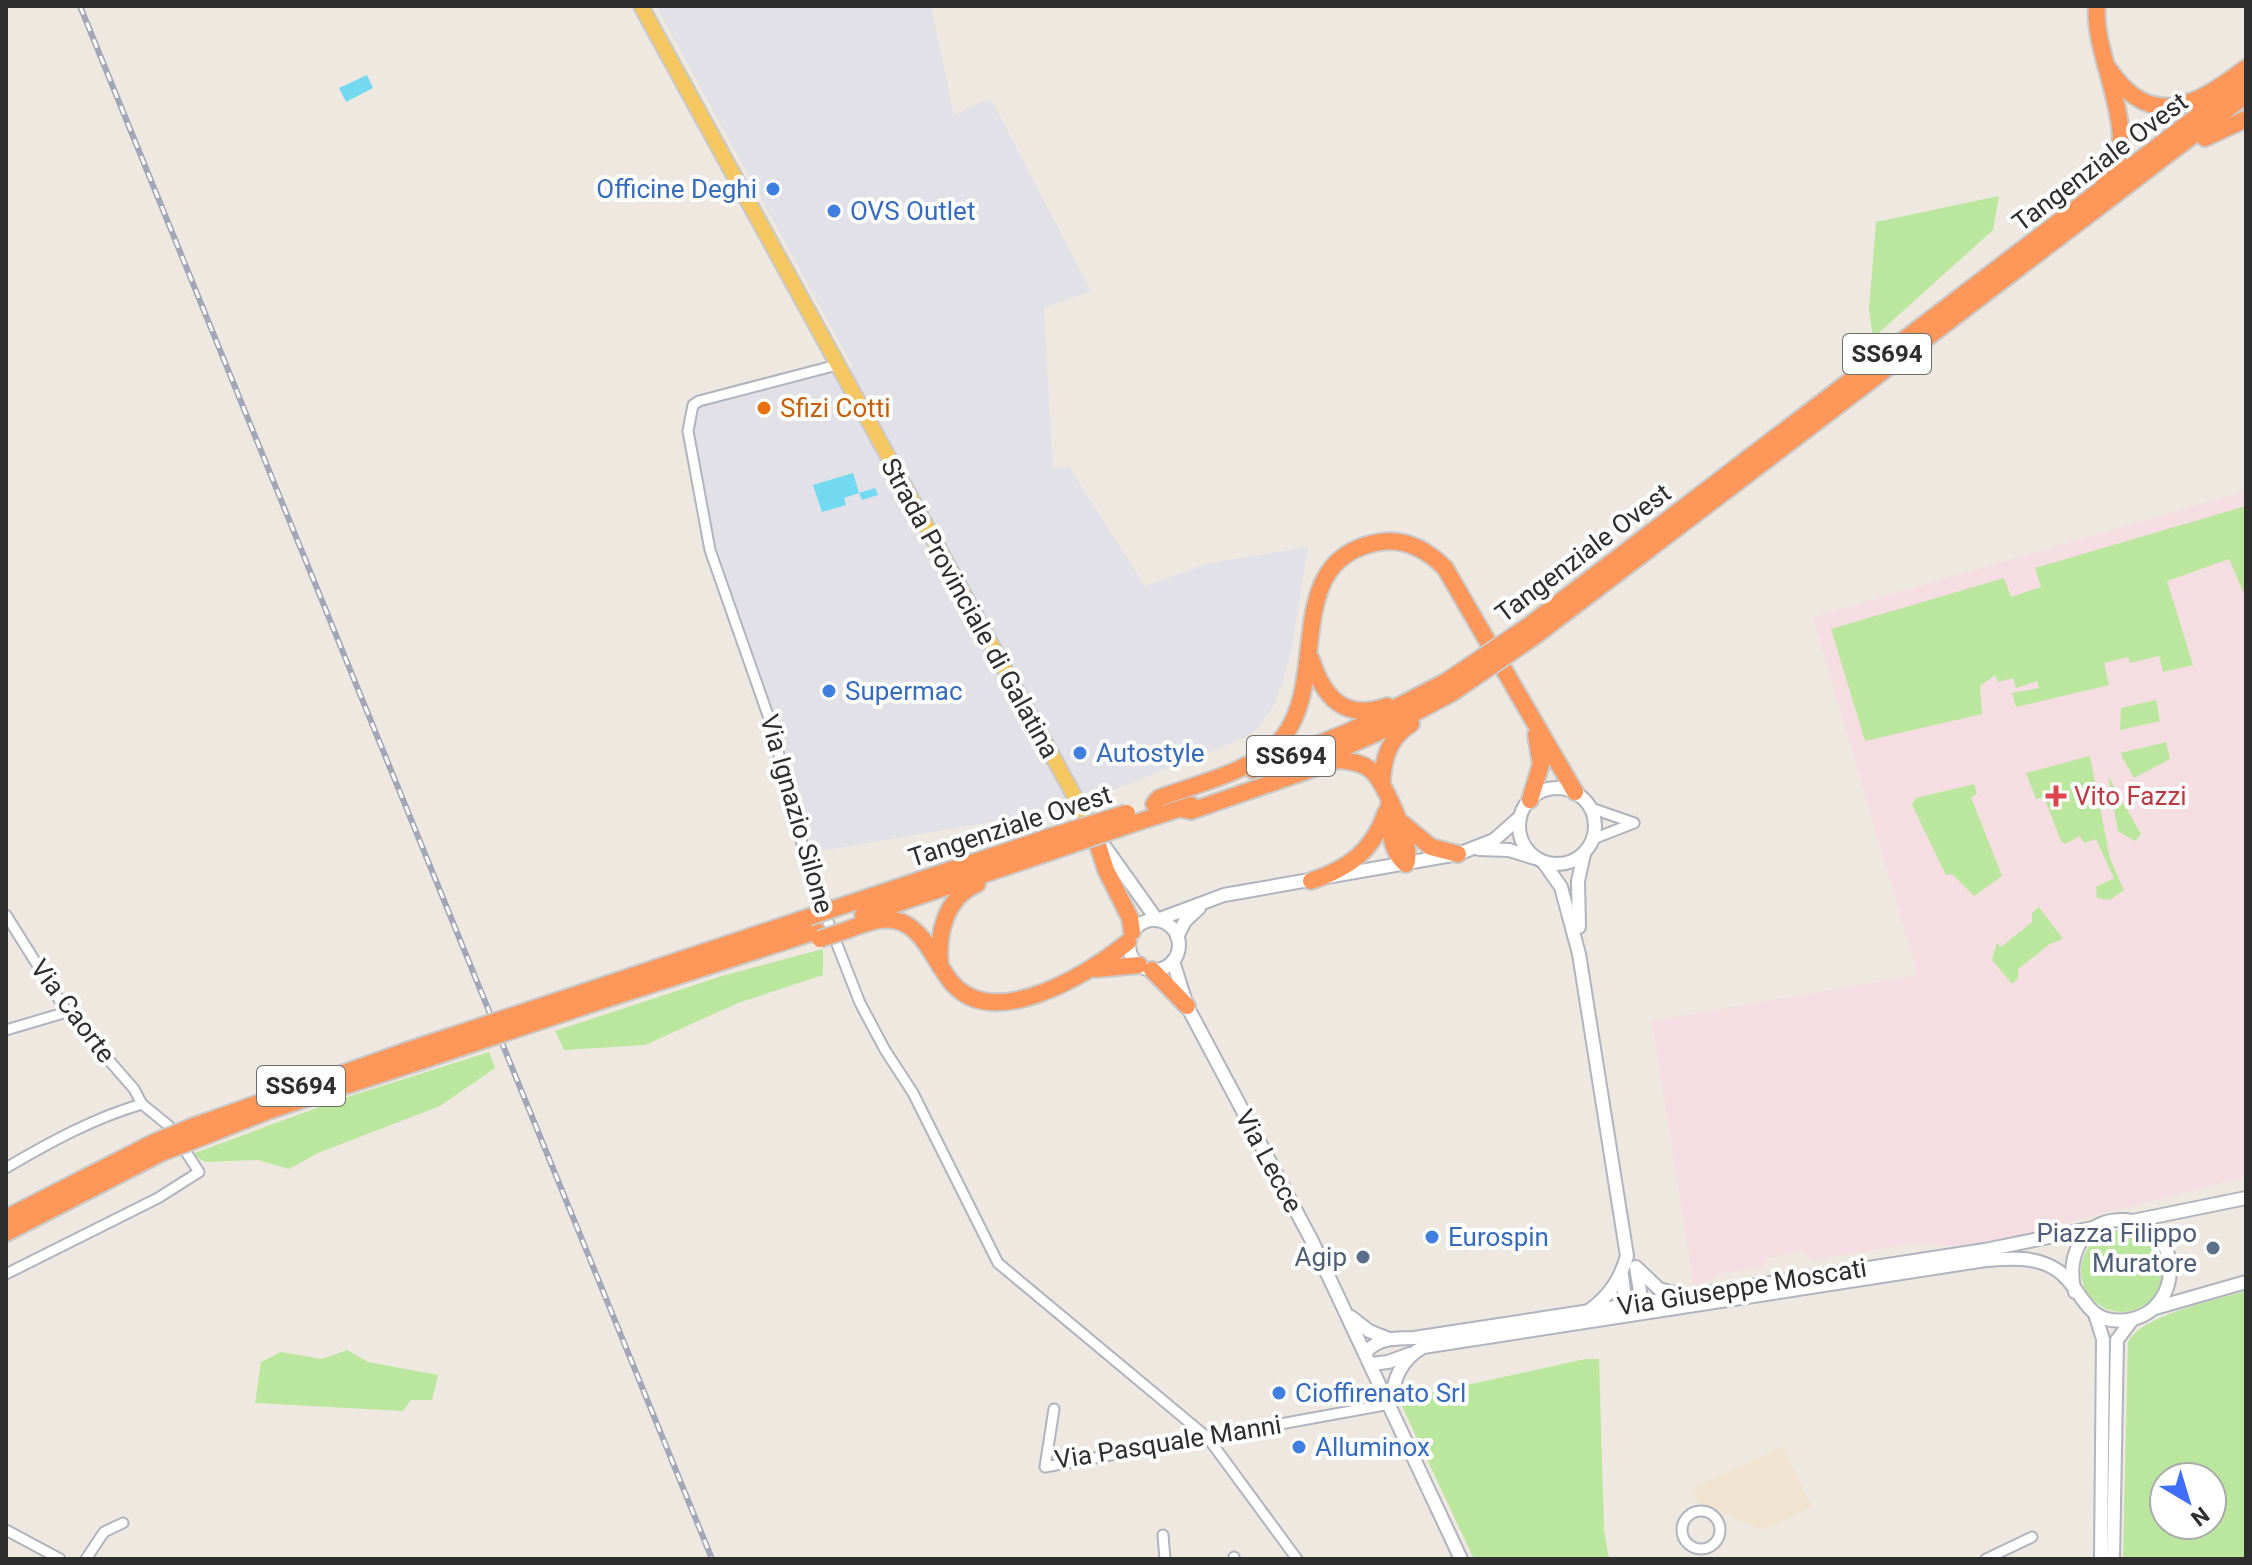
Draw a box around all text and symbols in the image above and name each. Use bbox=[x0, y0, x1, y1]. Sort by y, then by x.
street label: Tangenziale Ovest bbox=[2007, 86, 2193, 238]
place label: Officine Deghi bbox=[596, 174, 757, 204]
marker: Officine Deghi bbox=[764, 180, 782, 198]
place label: OVS Outlet bbox=[850, 196, 975, 226]
marker: OVS Outlet bbox=[825, 202, 843, 220]
road number: SS694 bbox=[1843, 334, 1931, 374]
place label: Sfizi Cotti bbox=[780, 393, 891, 423]
marker: Sfizi Cotti bbox=[755, 399, 773, 417]
street label: Strada Provinciale di Galatina bbox=[875, 453, 1065, 763]
street label: Tangenziale Ovest bbox=[1490, 477, 1676, 629]
place label: Supermac bbox=[845, 676, 963, 706]
marker: Supermac bbox=[820, 682, 838, 700]
street label: Via Ignazio Silone bbox=[754, 711, 840, 917]
road number: SS694 bbox=[1247, 736, 1335, 776]
place label: Autostyle bbox=[1096, 738, 1205, 768]
marker: Autostyle bbox=[1071, 744, 1089, 762]
street label: Tangenziale Ovest bbox=[905, 779, 1115, 873]
place label: Vito Fazzi bbox=[2074, 781, 2187, 811]
marker: Vito Fazzi bbox=[2045, 785, 2067, 807]
street label: Via Caorte bbox=[25, 954, 121, 1068]
road number: SS694 bbox=[257, 1066, 345, 1106]
street label: Via Lecce bbox=[1229, 1104, 1309, 1218]
place label: Piazza Filippo Muratore bbox=[2036, 1218, 2197, 1278]
place label: Eurospin bbox=[1448, 1222, 1549, 1252]
marker: Eurospin bbox=[1423, 1228, 1441, 1246]
marker: Piazza Filippo Muratore bbox=[2204, 1239, 2222, 1257]
place label: Agip bbox=[1295, 1242, 1347, 1272]
marker: Agip bbox=[1354, 1248, 1372, 1266]
street label: Via Giuseppe Moscati bbox=[1615, 1252, 1869, 1322]
place label: Cioffirenato Srl bbox=[1295, 1378, 1466, 1408]
marker: Cioffirenato Srl bbox=[1270, 1384, 1288, 1402]
street label: Via Pasquale Manni bbox=[1053, 1409, 1283, 1475]
place label: Alluminox bbox=[1315, 1432, 1430, 1462]
marker: Alluminox bbox=[1290, 1438, 1308, 1456]
north arrow bbox=[2148, 1461, 2228, 1541]
text: N bbox=[2186, 1502, 2214, 1531]

